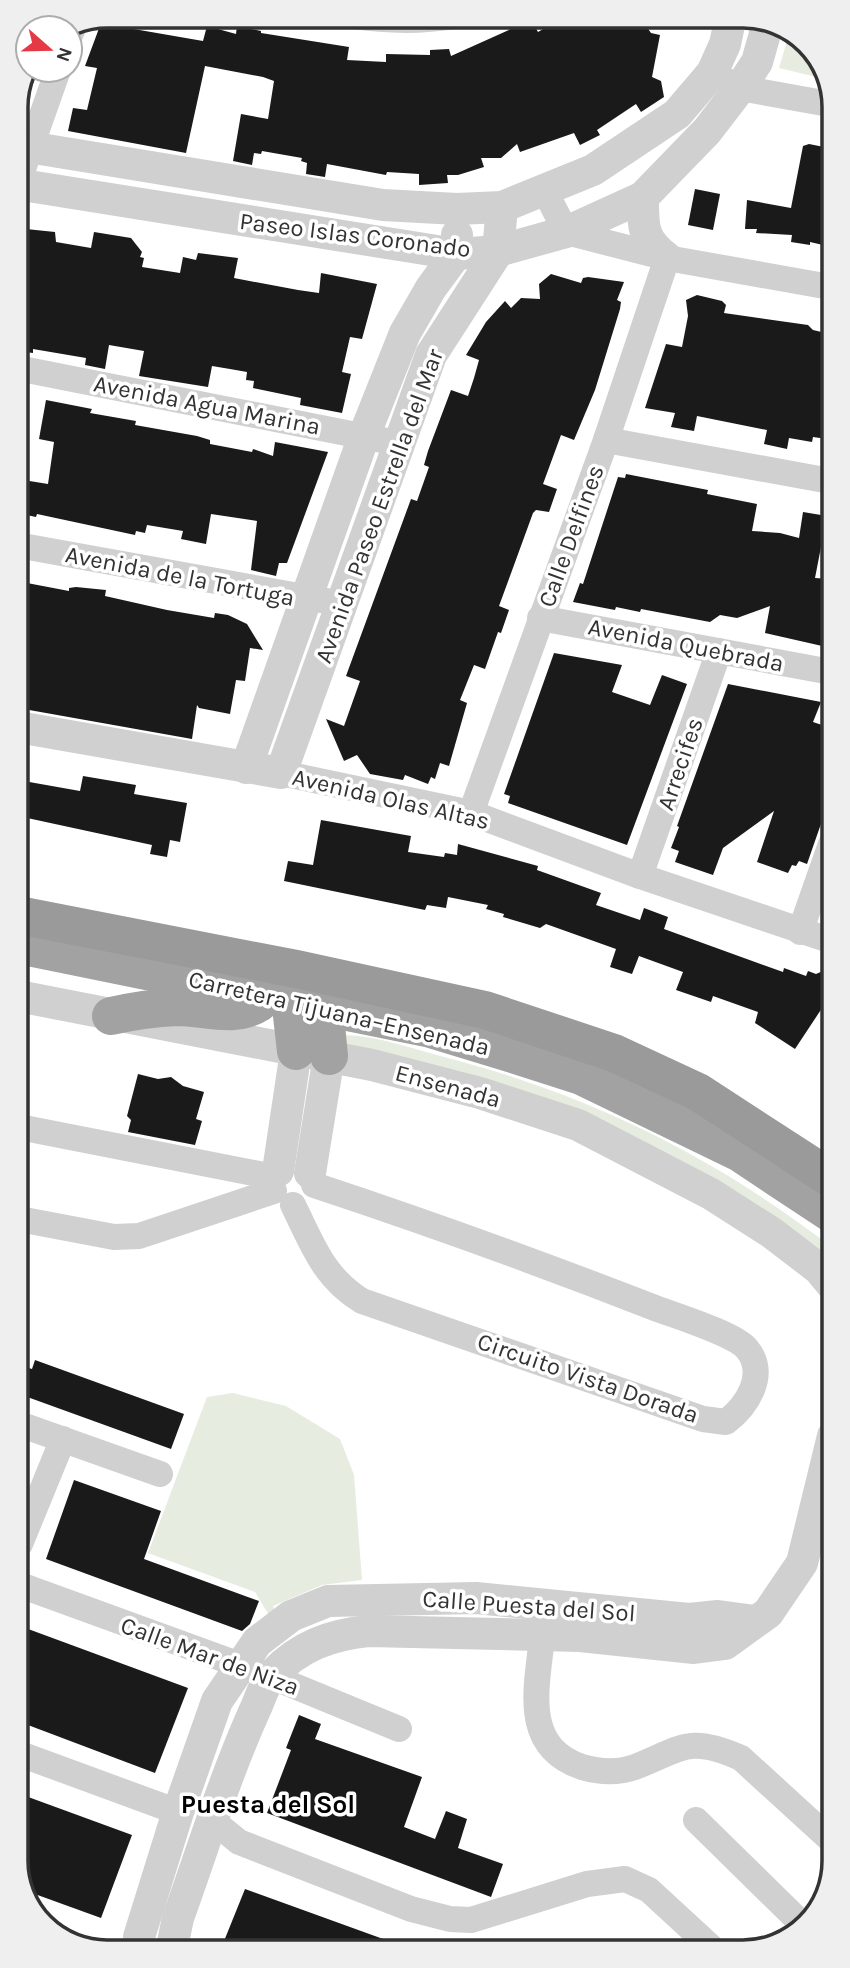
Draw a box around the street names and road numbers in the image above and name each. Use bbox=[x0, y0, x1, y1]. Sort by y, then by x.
street label: Paseo Islas Coronado bbox=[238, 207, 472, 263]
street label: Avenida Paseo Estrella del Mar bbox=[309, 345, 449, 667]
street label: Avenida Agua Marina bbox=[91, 369, 323, 441]
street label: Calle Delfines bbox=[532, 461, 610, 611]
street label: Avenida de la Tortuga bbox=[63, 540, 297, 612]
street label: Avenida Quebrada bbox=[586, 612, 786, 678]
street label: Arrecifes bbox=[651, 714, 709, 814]
street label: Avenida Olas Altas bbox=[290, 763, 492, 835]
street label: Carretera Tijuana–Ensenada bbox=[186, 965, 492, 1061]
street label: Ensenada bbox=[392, 1058, 504, 1114]
street label: Circuito Vista Dorada bbox=[474, 1327, 702, 1429]
street label: Calle Puesta del Sol bbox=[422, 1585, 636, 1627]
street label: Calle Mar de Niza bbox=[117, 1611, 303, 1701]

